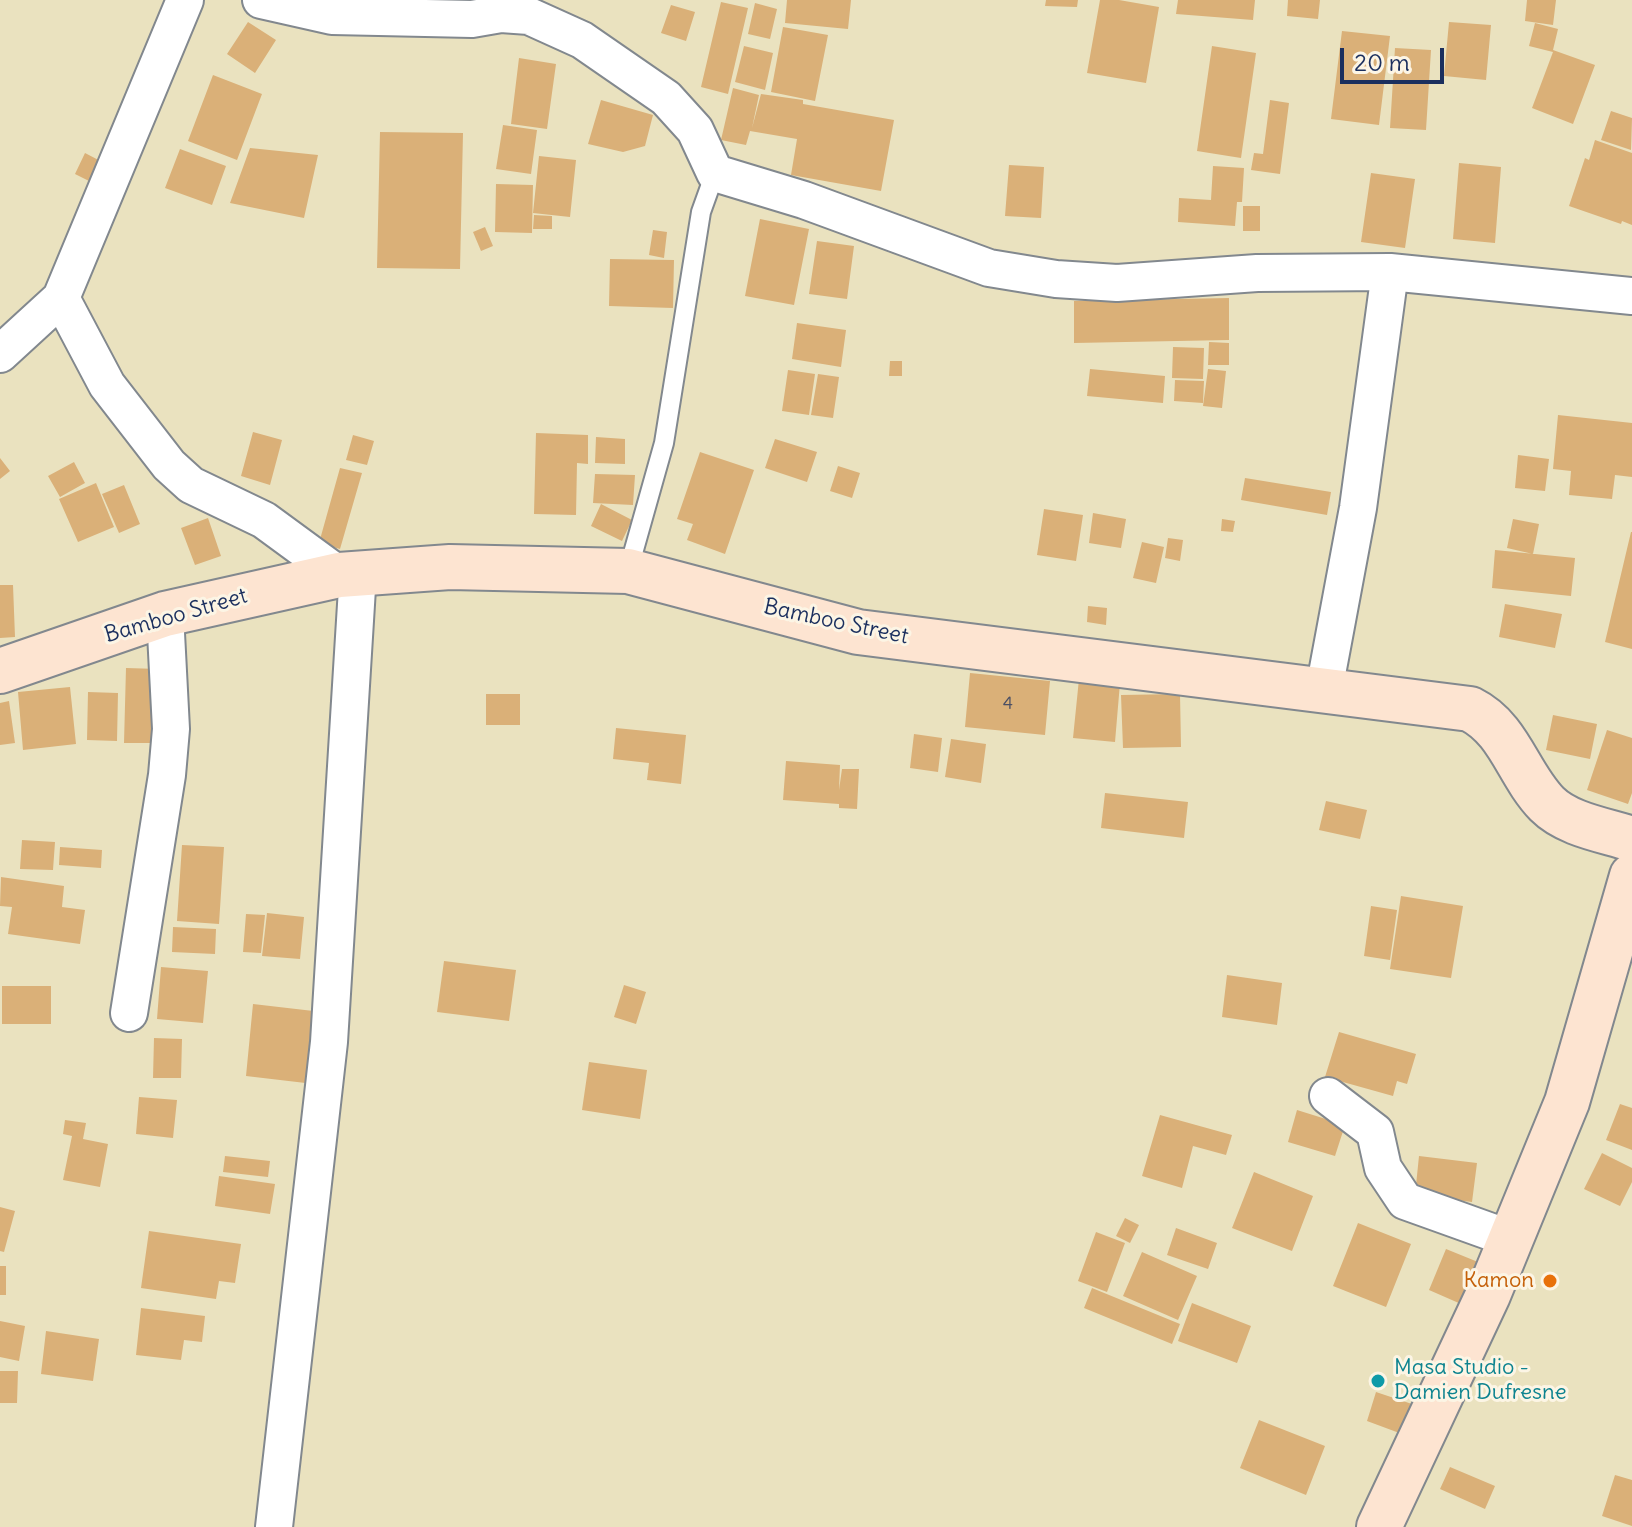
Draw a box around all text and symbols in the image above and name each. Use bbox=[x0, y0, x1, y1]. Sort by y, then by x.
scale bar bbox=[1344, 32, 1448, 82]
text: 20 m bbox=[1354, 47, 1410, 77]
street label: Bamboo Street bbox=[102, 583, 250, 649]
street label: Bamboo Street bbox=[761, 594, 911, 650]
house number: 4 bbox=[1003, 693, 1013, 715]
place label: Kamon bbox=[1464, 1268, 1534, 1294]
marker: Kamon bbox=[1541, 1272, 1559, 1290]
place label: Masa Studio - Damien Dufresne bbox=[1394, 1355, 1567, 1406]
marker: Masa Studio - Damien Dufresne bbox=[1369, 1372, 1387, 1390]

